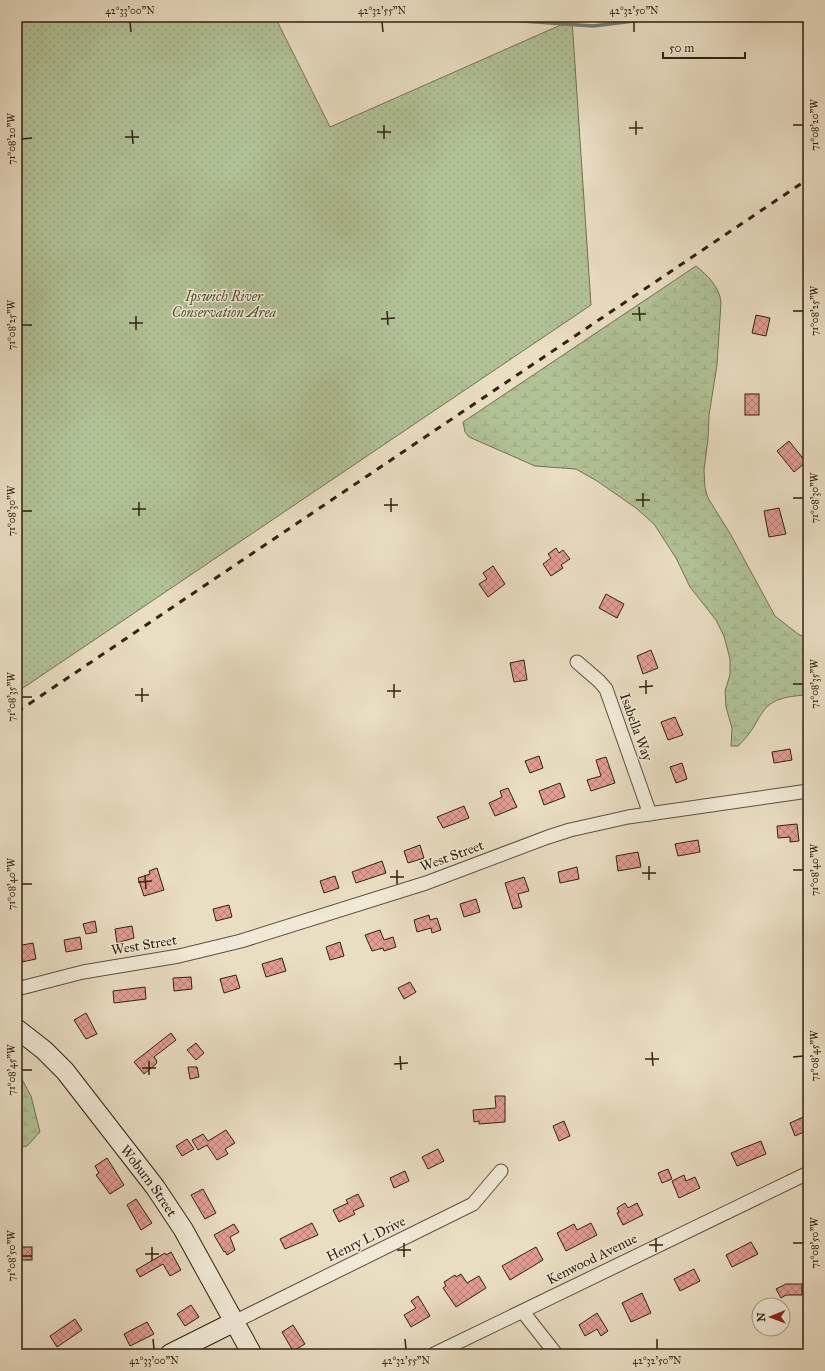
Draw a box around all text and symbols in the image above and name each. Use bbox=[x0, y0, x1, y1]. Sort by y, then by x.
text: 42°33'00"N bbox=[105, 5, 155, 17]
text: 42°32'55"N bbox=[358, 5, 407, 17]
text: 42°32'50"N bbox=[609, 5, 659, 17]
scale bar bbox=[663, 34, 745, 60]
text: 50 m bbox=[669, 41, 694, 55]
text: 71°08'20"W bbox=[809, 99, 821, 151]
text: 71°08'20"W bbox=[6, 113, 18, 165]
text: 71°08'25"W bbox=[809, 285, 821, 336]
park label: Ipswich River Conservation Area bbox=[172, 288, 277, 321]
text: 71°08'25"W bbox=[6, 299, 18, 350]
text: 71°08'30"W bbox=[809, 472, 821, 523]
text: 71°08'30"W bbox=[6, 485, 18, 536]
text: 71°08'35"W bbox=[809, 659, 821, 709]
text: 71°08'35"W bbox=[6, 672, 18, 722]
street label: Isabella Way bbox=[616, 691, 656, 764]
street label: West Street bbox=[418, 837, 486, 875]
text: 71°08'40"W bbox=[809, 843, 821, 896]
text: 71°08'40"W bbox=[6, 857, 18, 910]
street label: West Street bbox=[110, 931, 178, 959]
text: 71°08'45"W bbox=[809, 1030, 821, 1081]
text: 71°08'45"W bbox=[6, 1044, 18, 1095]
street label: Woburn Street bbox=[117, 1141, 181, 1220]
street label: Henry L Drive bbox=[324, 1212, 408, 1265]
text: 71°08'50"W bbox=[809, 1217, 821, 1269]
text: 71°08'50"W bbox=[6, 1230, 18, 1282]
street label: Kenwood Avenue bbox=[544, 1230, 640, 1288]
north arrow bbox=[751, 1297, 791, 1337]
text: N bbox=[755, 1312, 768, 1322]
text: 42°33'00"N bbox=[129, 1355, 179, 1367]
text: 42°32'55"N bbox=[382, 1355, 431, 1367]
text: 42°32'50"N bbox=[632, 1355, 682, 1367]

